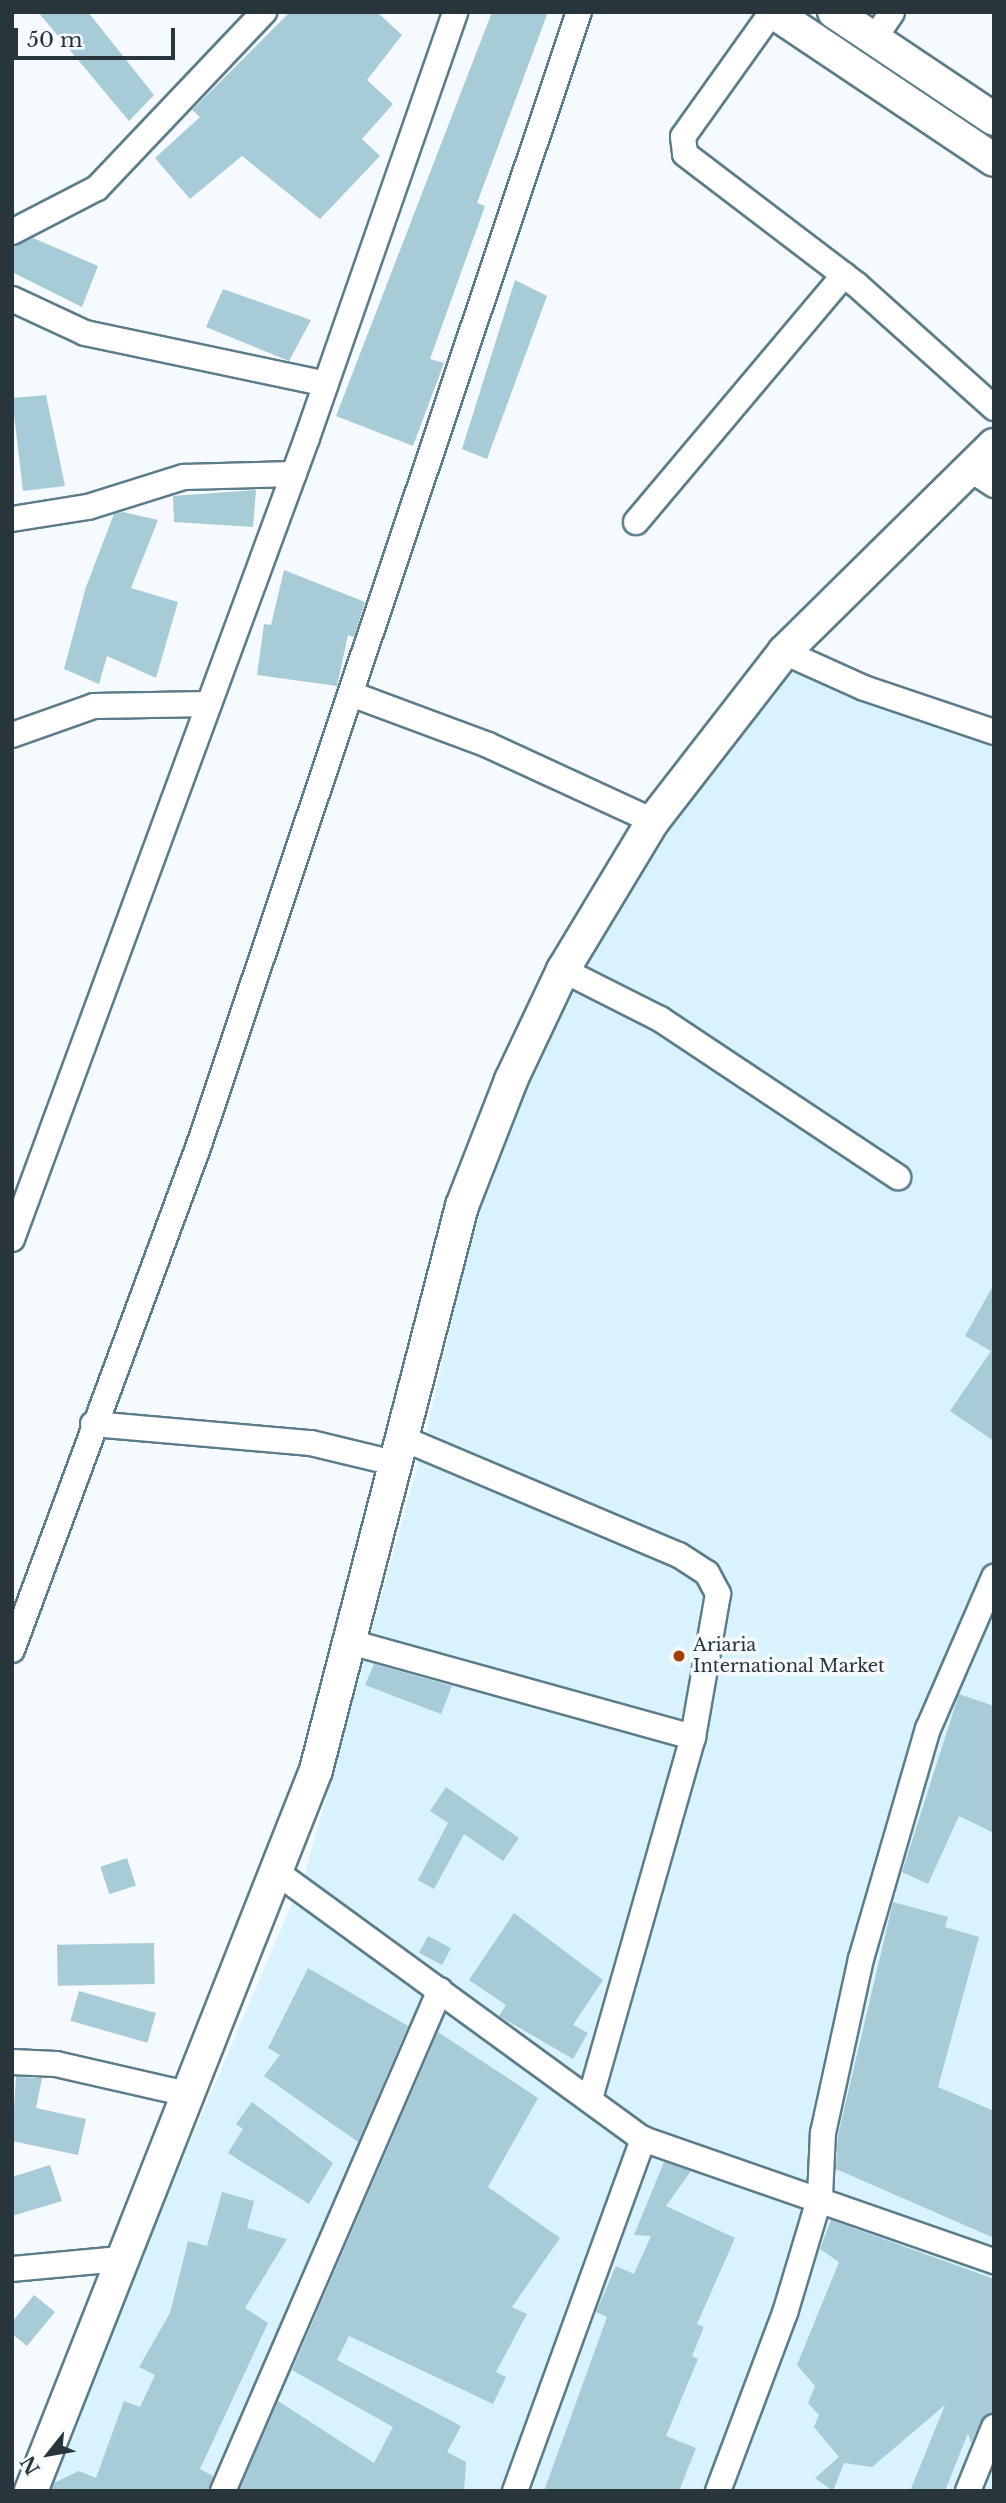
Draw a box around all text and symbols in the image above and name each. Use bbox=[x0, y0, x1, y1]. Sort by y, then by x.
scale bar bbox=[18, 14, 178, 58]
text: 50 m bbox=[27, 27, 82, 53]
place label: Ariaria International Market bbox=[693, 1635, 885, 1678]
marker: Ariaria International Market bbox=[671, 1648, 687, 1664]
north arrow bbox=[14, 2419, 84, 2489]
text: N bbox=[16, 2451, 45, 2479]

